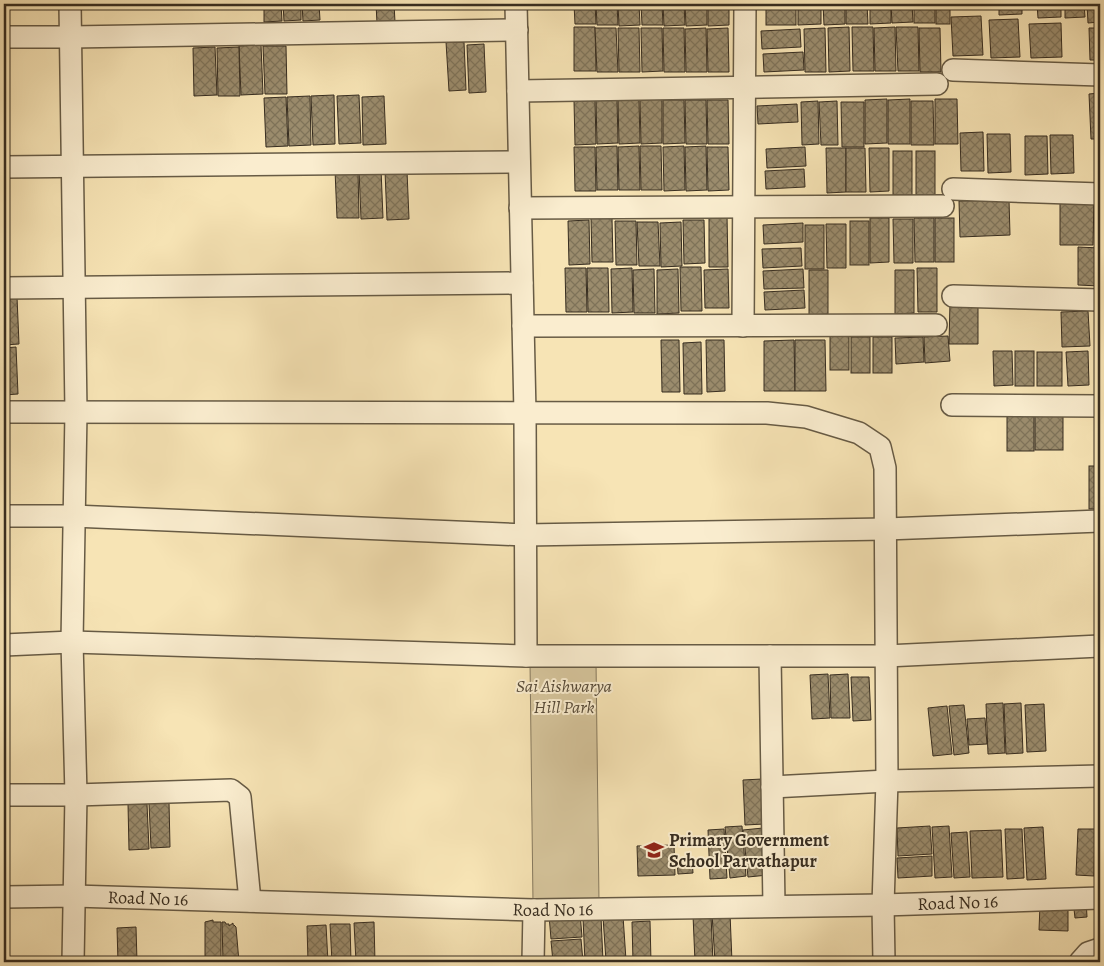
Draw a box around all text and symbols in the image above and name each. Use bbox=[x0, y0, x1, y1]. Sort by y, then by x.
park label: Sai Aishwarya Hill Park bbox=[516, 674, 612, 719]
place label: Primary Government School Parvathapur bbox=[669, 828, 829, 873]
school or university icon: Primary Government School Parvathapur bbox=[643, 839, 665, 861]
street label: Road No 16 bbox=[107, 885, 189, 911]
street label: Road No 16 bbox=[917, 889, 998, 916]
street label: Road No 16 bbox=[512, 897, 593, 922]

